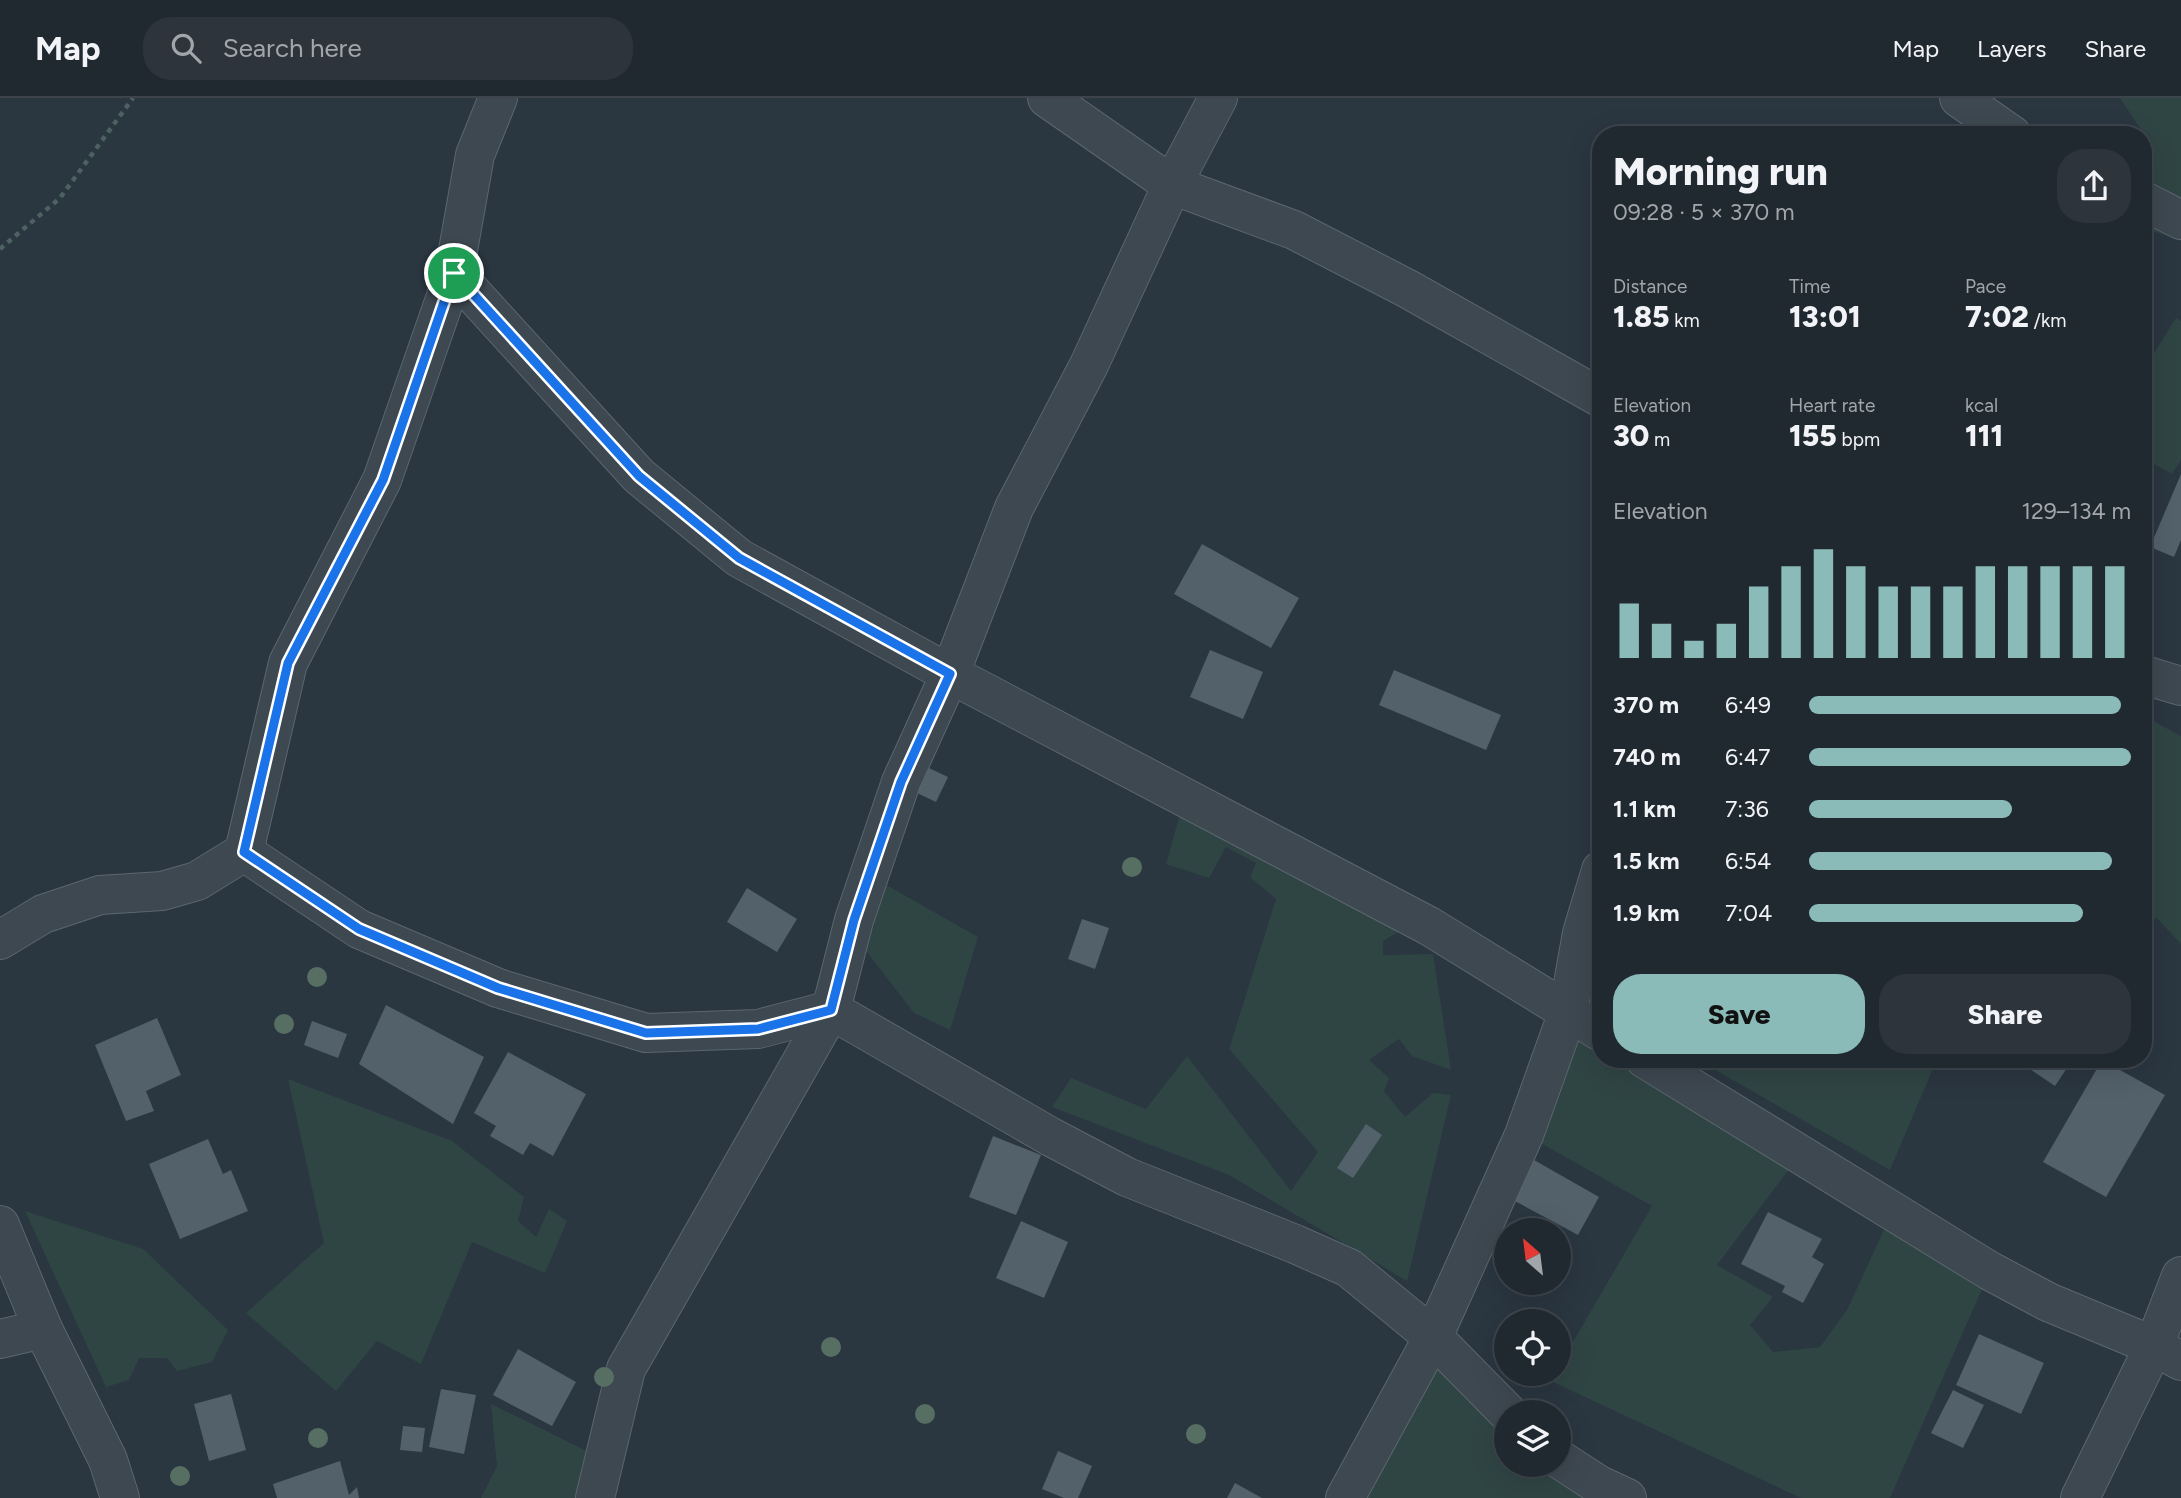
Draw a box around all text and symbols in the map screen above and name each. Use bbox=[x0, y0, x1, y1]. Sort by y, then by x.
search box bbox=[143, 17, 633, 80]
text: Map bbox=[35, 29, 101, 68]
icon: search bbox=[167, 29, 205, 67]
text: Search here bbox=[223, 32, 362, 64]
text: Map bbox=[1892, 34, 1939, 63]
text: Layers bbox=[1977, 34, 2046, 63]
text: Share bbox=[2084, 34, 2146, 63]
text: Morning run bbox=[1613, 149, 1828, 195]
button: share bbox=[2057, 149, 2131, 223]
text: 09:28 · 5 × 370 m bbox=[1613, 198, 1795, 226]
pin bbox=[424, 243, 484, 303]
icon: arrive bbox=[435, 254, 473, 292]
text: Distance bbox=[1613, 275, 1687, 298]
text: Time bbox=[1789, 275, 1830, 298]
text: Pace bbox=[1965, 275, 2006, 298]
text: 1.85 bbox=[1613, 298, 1670, 335]
text: 13:01 bbox=[1789, 298, 1861, 335]
text: 7:02 bbox=[1965, 298, 2029, 335]
text: km bbox=[1670, 309, 1700, 332]
text: /km bbox=[2029, 309, 2066, 332]
text: Elevation bbox=[1613, 394, 1691, 417]
text: Heart rate bbox=[1789, 394, 1875, 417]
text: kcal bbox=[1965, 394, 1998, 417]
text: 30 bbox=[1613, 417, 1649, 454]
text: 155 bbox=[1789, 417, 1837, 454]
text: 111 bbox=[1965, 417, 2003, 454]
text: m bbox=[1649, 428, 1670, 451]
text: bpm bbox=[1837, 428, 1880, 451]
text: Elevation bbox=[1613, 497, 1708, 525]
text: 129–134 m bbox=[2021, 497, 2131, 525]
text: 370 m bbox=[1613, 691, 1679, 719]
text: 6:49 bbox=[1725, 691, 1771, 719]
text: 740 m bbox=[1613, 743, 1681, 771]
text: 6:47 bbox=[1725, 743, 1770, 771]
text: 1.1 km bbox=[1613, 795, 1676, 823]
text: 7:36 bbox=[1725, 795, 1769, 823]
text: 1.5 km bbox=[1613, 847, 1680, 875]
text: 6:54 bbox=[1725, 847, 1771, 875]
text: 1.9 km bbox=[1613, 899, 1680, 927]
text: 7:04 bbox=[1725, 899, 1772, 927]
button: Save bbox=[1613, 974, 1865, 1054]
button: Share bbox=[1879, 974, 2131, 1054]
north arrow bbox=[1494, 1218, 1572, 1295]
map controls bbox=[1494, 1218, 1571, 1477]
button: locate bbox=[1494, 1309, 1571, 1386]
button: layers bbox=[1494, 1400, 1571, 1477]

